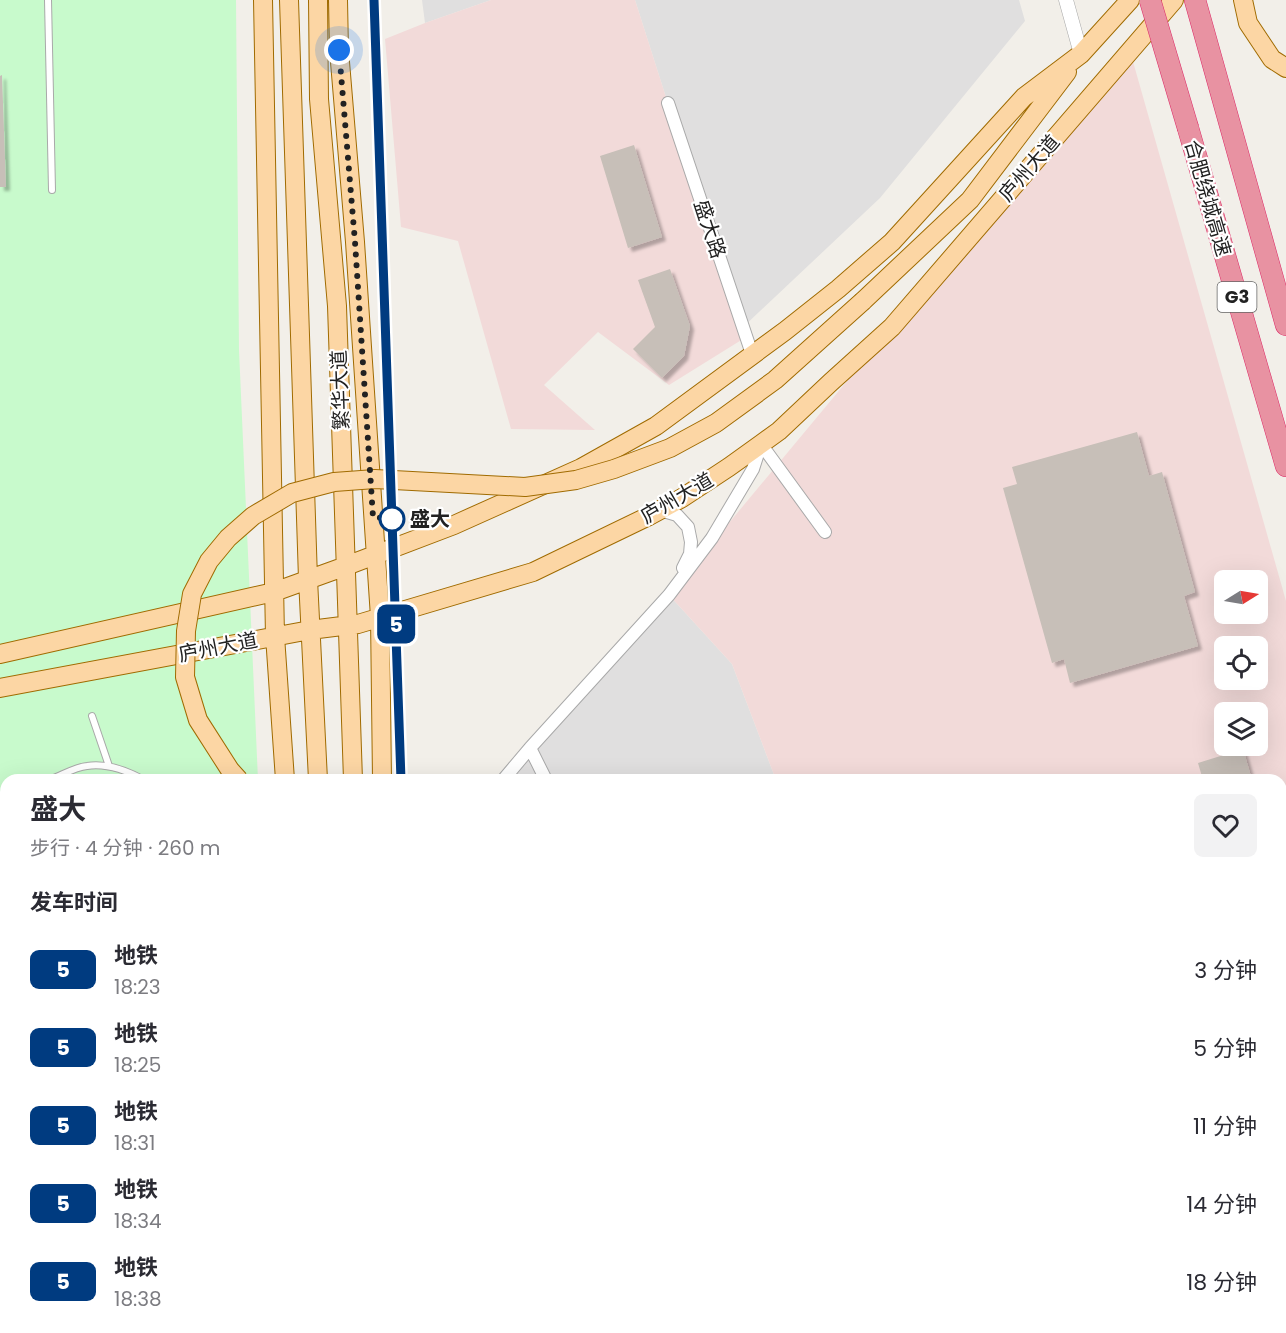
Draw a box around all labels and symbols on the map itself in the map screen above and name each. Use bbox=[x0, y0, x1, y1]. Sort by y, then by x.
your location bbox=[324, 35, 354, 65]
street label: 庐州大道 bbox=[992, 129, 1066, 207]
street label: 合肥绕城高速 bbox=[1178, 136, 1238, 260]
street label: 盛大路 bbox=[687, 196, 733, 262]
road number: G3 bbox=[1218, 282, 1256, 312]
street label: 繁华大道 bbox=[325, 350, 355, 430]
street label: 庐州大道 bbox=[635, 466, 719, 530]
place label: 盛大 bbox=[410, 505, 450, 533]
marker: 盛大 bbox=[379, 506, 405, 532]
north arrow bbox=[1214, 570, 1268, 624]
line badge: 5 bbox=[376, 604, 416, 644]
street label: 庐州大道 bbox=[176, 626, 260, 668]

